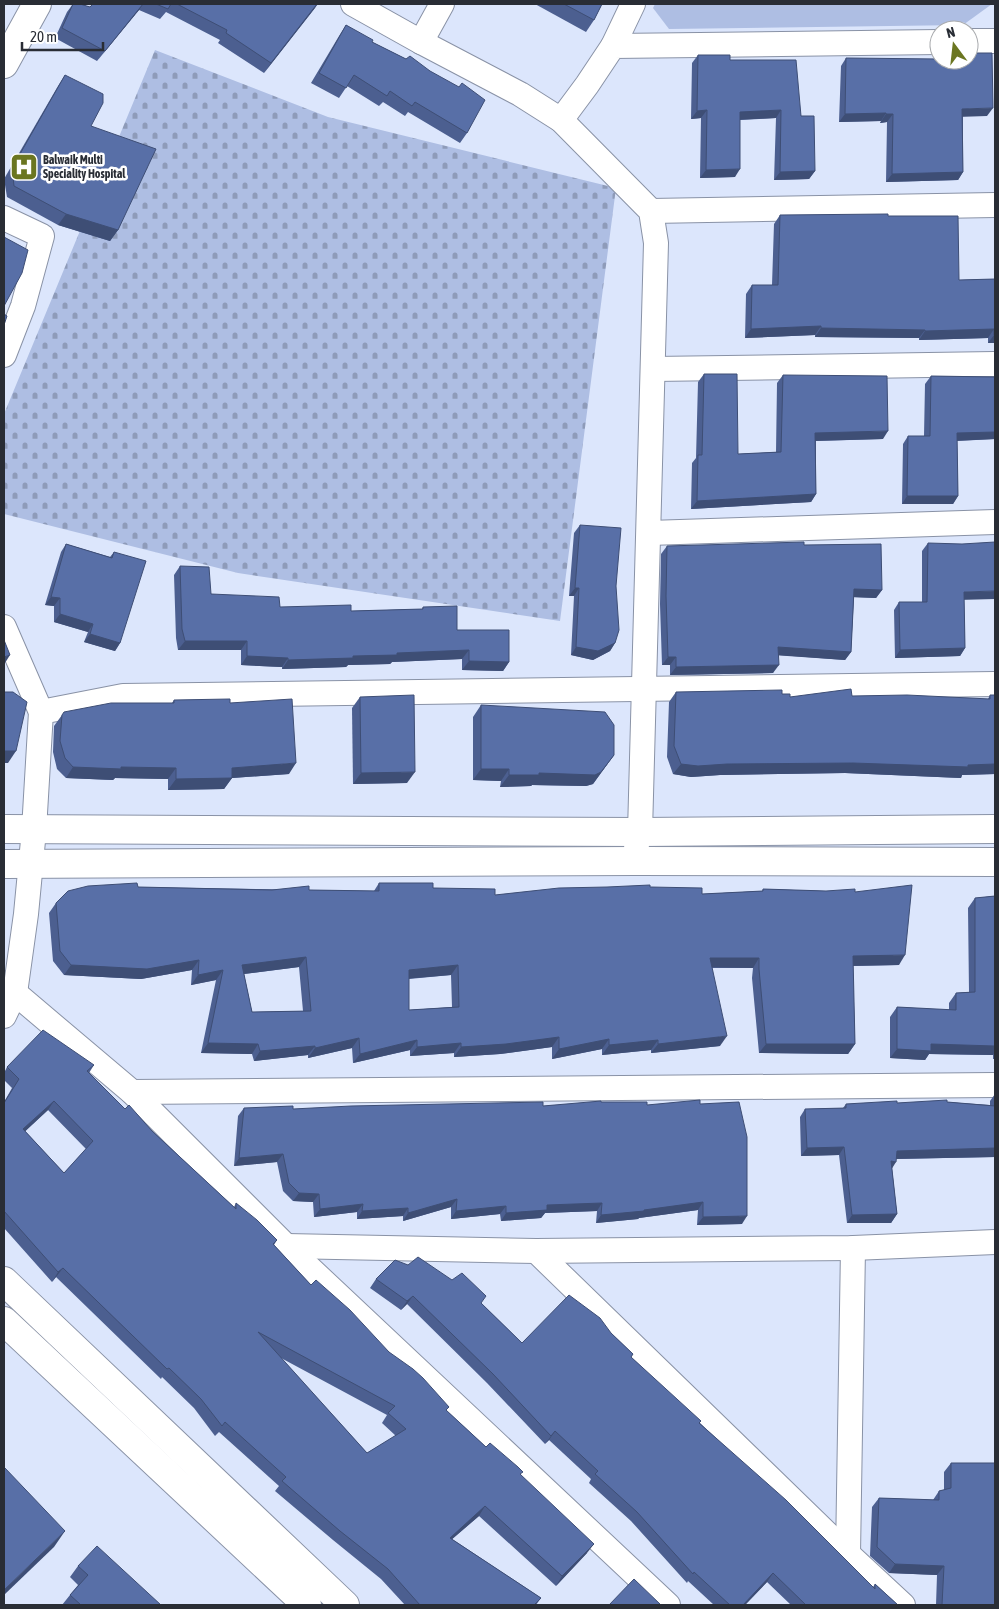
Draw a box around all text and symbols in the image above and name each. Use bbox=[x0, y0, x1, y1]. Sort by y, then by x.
scale bar bbox=[22, 20, 104, 52]
north arrow bbox=[929, 20, 979, 70]
text: N bbox=[945, 24, 957, 41]
text: 20 m bbox=[30, 28, 57, 45]
hospital icon: Balwaik Multi Speciality Hospital bbox=[9, 152, 39, 182]
place label: Balwaik Multi Speciality Hospital bbox=[43, 153, 126, 181]

